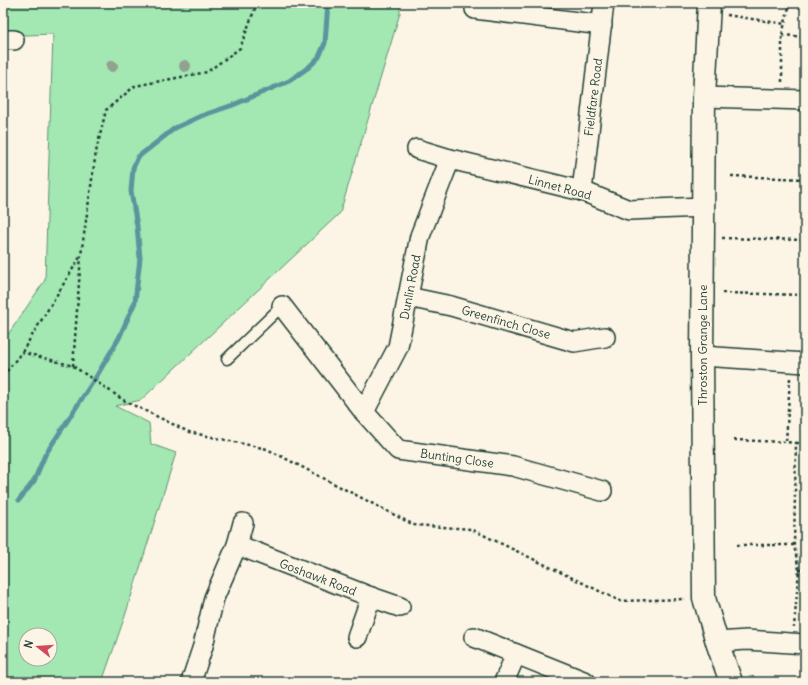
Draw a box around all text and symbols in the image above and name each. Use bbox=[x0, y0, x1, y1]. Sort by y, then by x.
street label: Fieldfare Road bbox=[581, 57, 605, 137]
street label: Linnet Road bbox=[527, 171, 593, 203]
street label: Dunlin Road bbox=[396, 253, 424, 321]
street label: Throston Grange Lane bbox=[695, 285, 710, 405]
street label: Greenfinch Close bbox=[460, 302, 552, 342]
street label: Bunting Close bbox=[419, 445, 495, 471]
street label: Goshawk Road bbox=[277, 555, 359, 599]
north arrow bbox=[18, 627, 58, 667]
text: N bbox=[21, 638, 36, 650]

